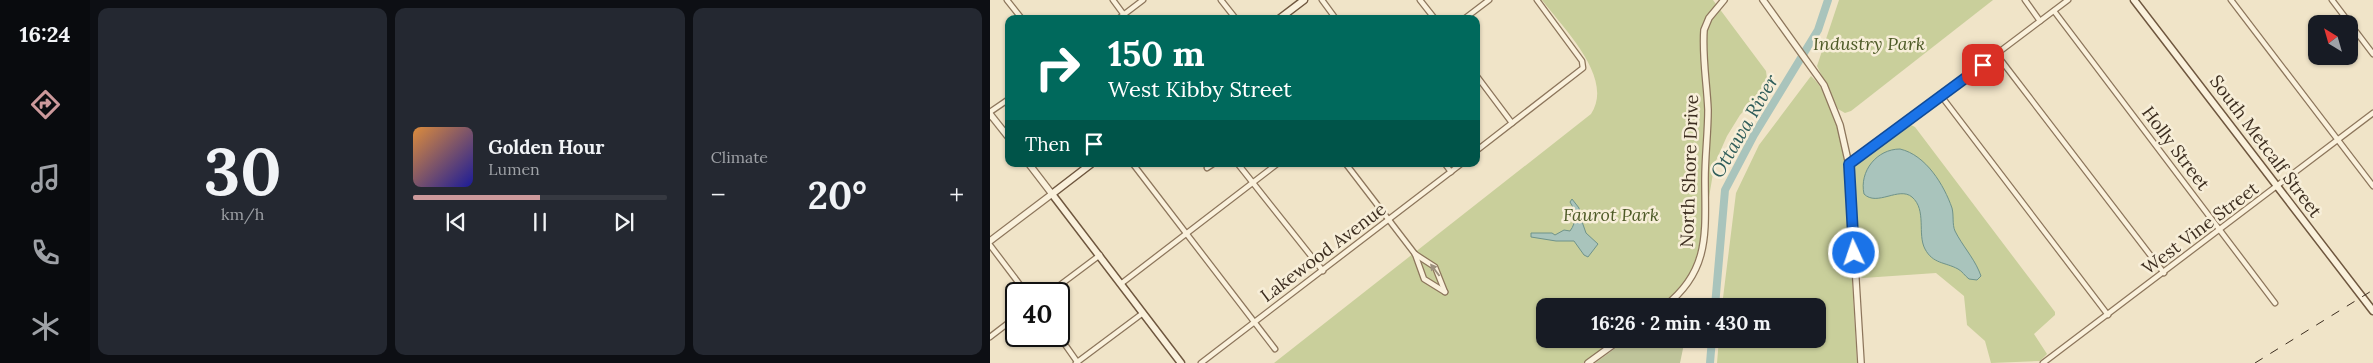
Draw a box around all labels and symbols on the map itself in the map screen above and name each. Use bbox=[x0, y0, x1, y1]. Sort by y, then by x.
north arrow bbox=[2308, 15, 2358, 65]
park label: Industry Park bbox=[1813, 32, 1925, 55]
pin bbox=[1962, 44, 2004, 86]
water label: Ottawa River bbox=[1705, 70, 1783, 182]
street label: South Metcalf Street bbox=[2205, 70, 2327, 222]
street label: North Shore Drive bbox=[1675, 94, 1703, 248]
street label: Holly Street bbox=[2137, 101, 2215, 195]
street label: West Vine Street bbox=[2137, 177, 2263, 279]
street label: Lakewood Avenue bbox=[1256, 197, 1390, 307]
park label: Faurot Park bbox=[1563, 203, 1659, 226]
position arrow bbox=[1827, 226, 1879, 278]
one-way arrow bbox=[1429, 263, 1440, 276]
speed limit sign: 40 bbox=[1005, 282, 1070, 347]

